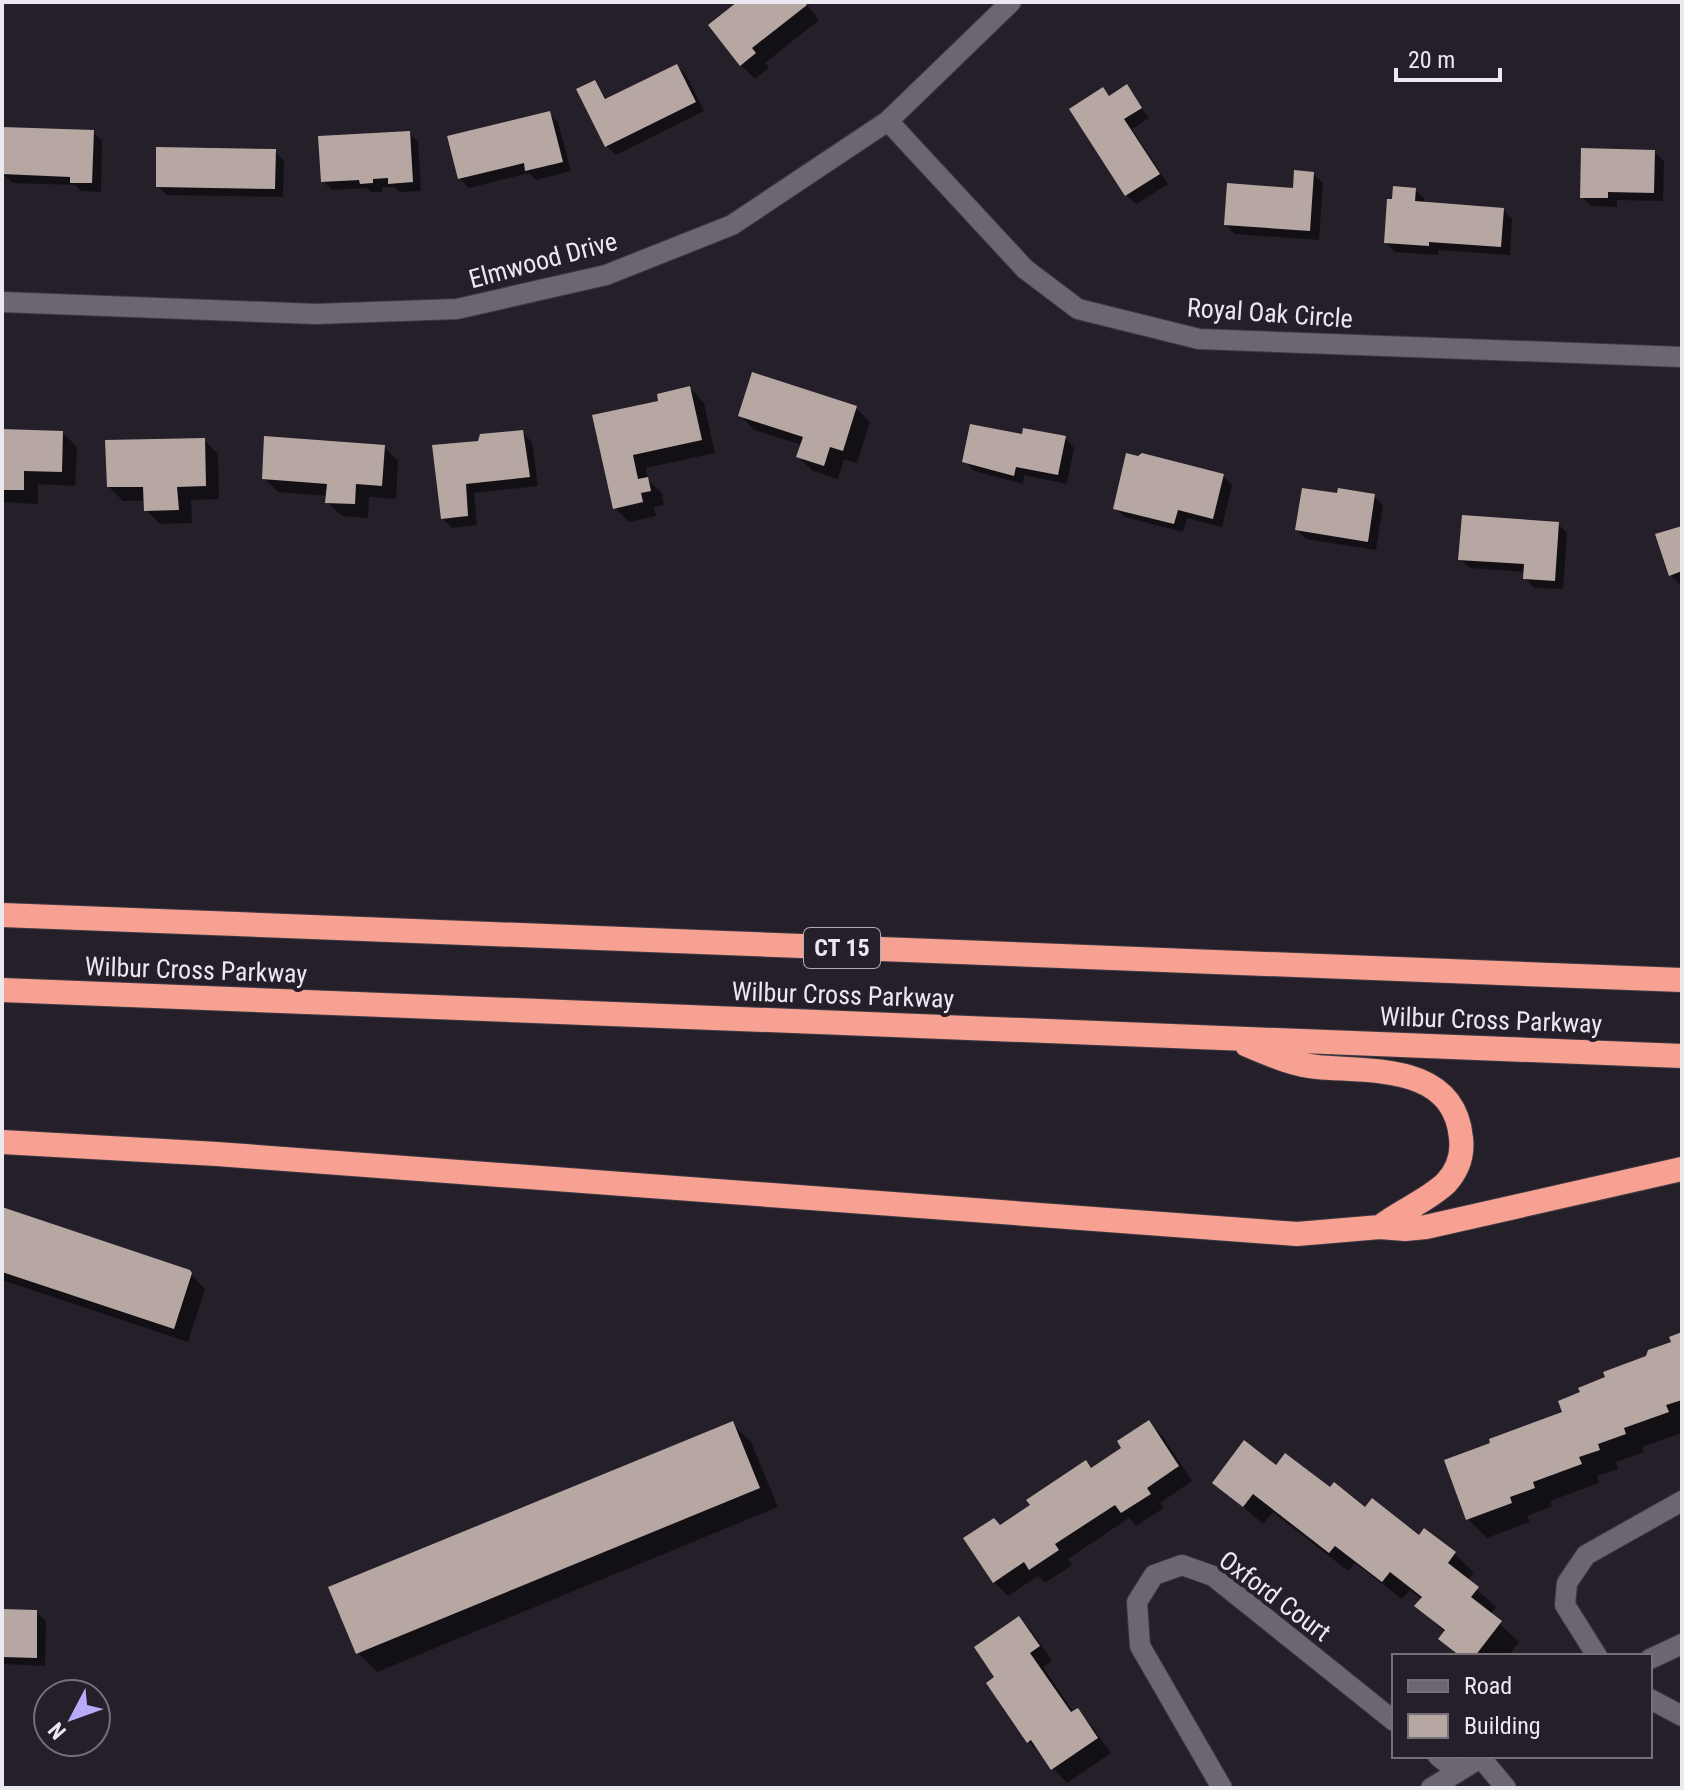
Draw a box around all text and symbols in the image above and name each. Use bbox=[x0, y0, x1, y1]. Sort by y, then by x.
scale bar bbox=[1396, 32, 1500, 82]
text: 20 m bbox=[1408, 46, 1455, 74]
street label: Elmwood Drive bbox=[466, 226, 620, 294]
street label: Royal Oak Circle bbox=[1186, 292, 1354, 334]
road number: CT 15 bbox=[804, 928, 880, 968]
street label: Wilbur Cross Parkway bbox=[84, 951, 308, 989]
street label: Wilbur Cross Parkway bbox=[731, 976, 955, 1014]
street label: Wilbur Cross Parkway bbox=[1379, 1001, 1603, 1039]
street label: Oxford Court bbox=[1213, 1544, 1337, 1648]
legend bbox=[1392, 1654, 1652, 1758]
text: Road bbox=[1464, 1672, 1512, 1700]
north arrow bbox=[32, 1678, 112, 1758]
text: Building bbox=[1464, 1712, 1541, 1740]
text: N bbox=[43, 1718, 71, 1744]

